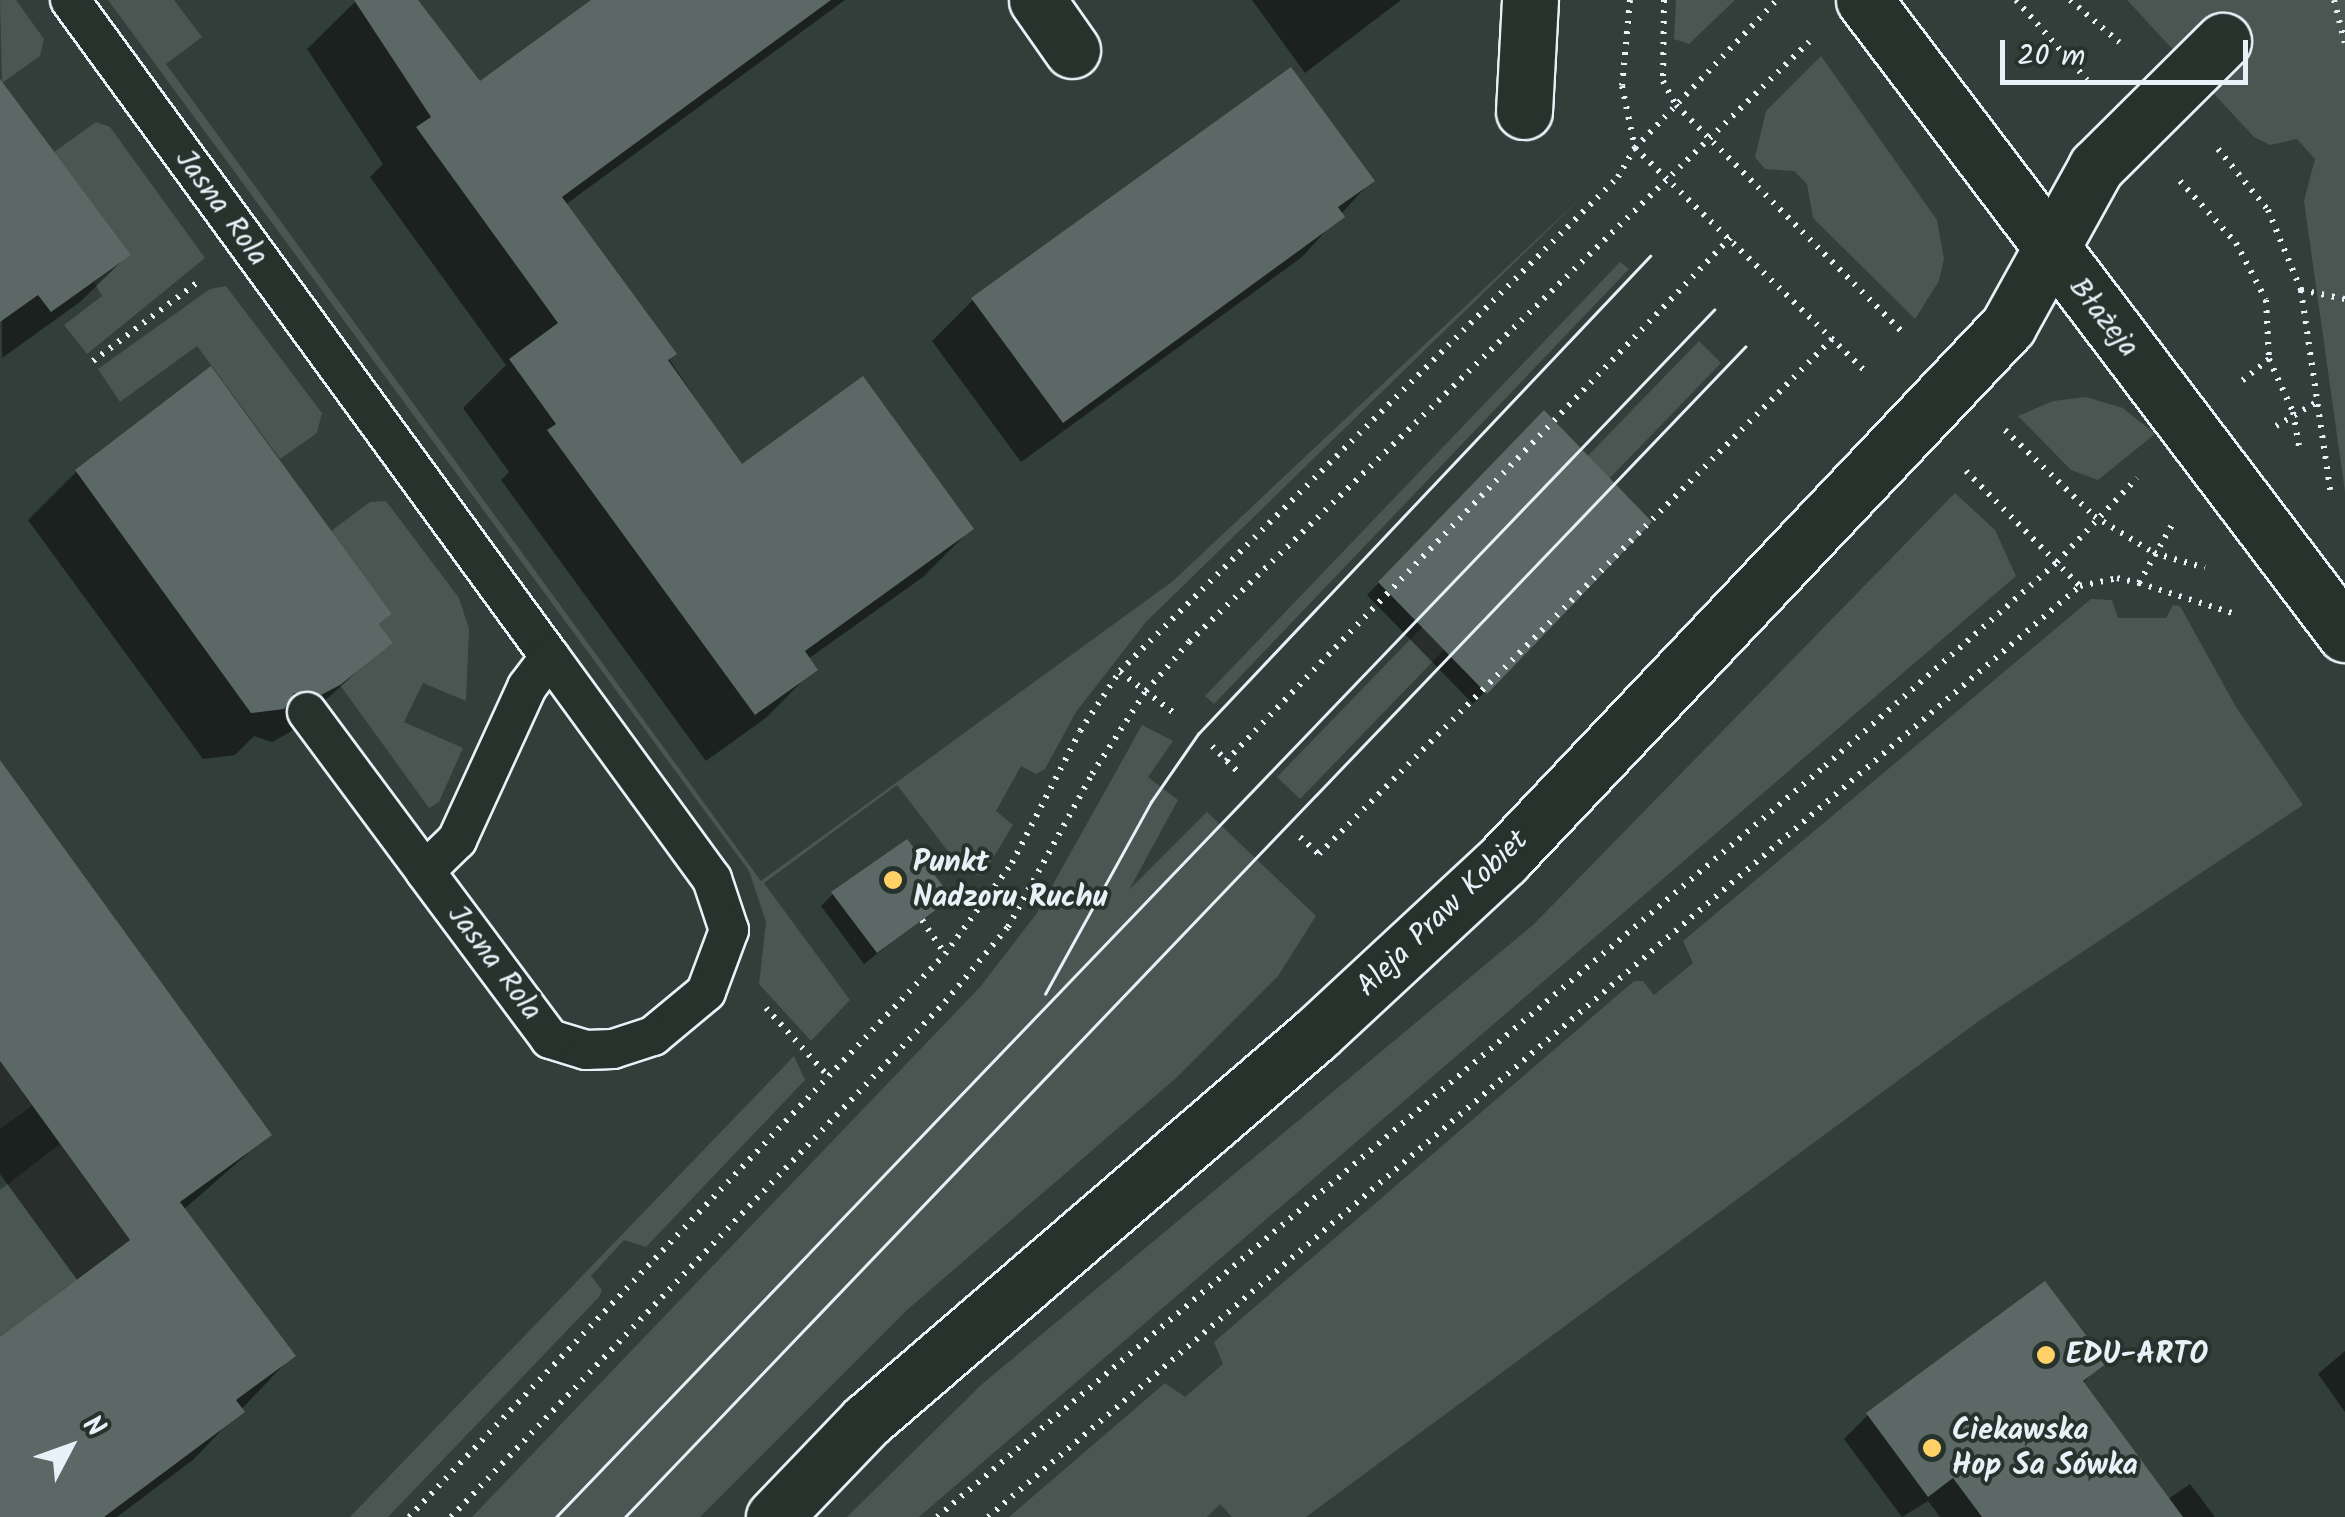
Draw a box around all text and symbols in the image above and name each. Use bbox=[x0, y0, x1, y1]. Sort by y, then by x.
scale bar bbox=[2005, 20, 2252, 82]
text: 20 m bbox=[2017, 33, 2085, 81]
street label: Jasna Rola bbox=[167, 143, 275, 273]
street label: Błażeja bbox=[2060, 271, 2146, 365]
street label: Aleja Praw Kobiet bbox=[1350, 823, 1536, 1005]
place label: Punkt Nadzoru Ruchu bbox=[913, 845, 1107, 916]
marker: Punkt Nadzoru Ruchu bbox=[882, 869, 904, 891]
street label: Jasna Rola bbox=[439, 898, 549, 1028]
place label: EDU-ARTO bbox=[2066, 1337, 2208, 1373]
marker: EDU-ARTO bbox=[2035, 1344, 2057, 1366]
north arrow bbox=[20, 1397, 120, 1497]
text: N bbox=[70, 1406, 116, 1448]
place label: Ciekawska Hop Sa Sówka bbox=[1952, 1413, 2138, 1484]
marker: Ciekawska Hop Sa Sówka bbox=[1921, 1437, 1943, 1459]

